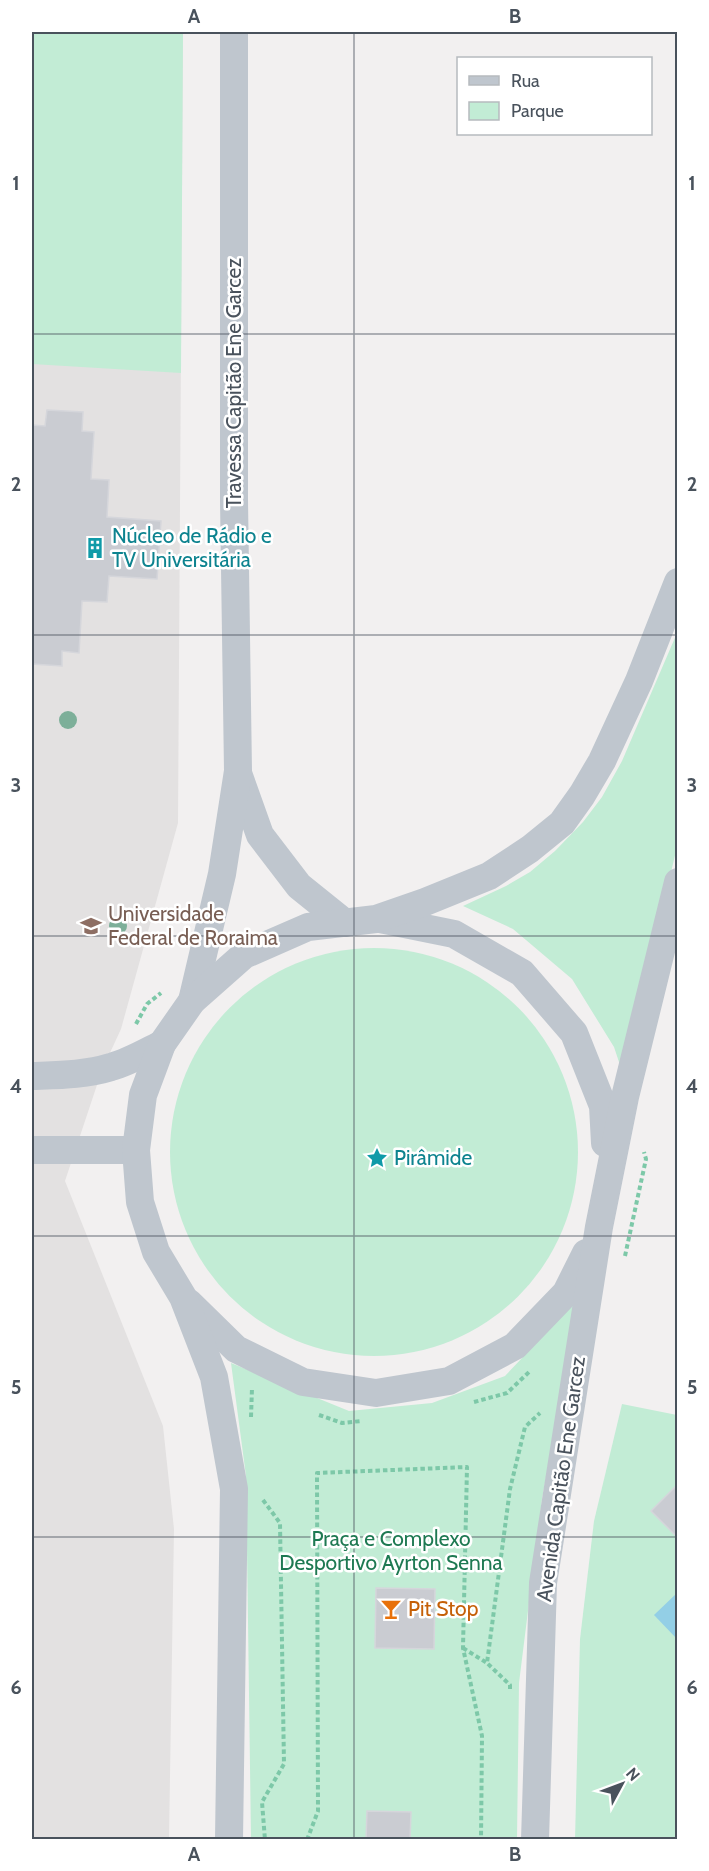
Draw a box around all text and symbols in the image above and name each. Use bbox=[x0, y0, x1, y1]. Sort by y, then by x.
text: A bbox=[188, 4, 201, 28]
text: B bbox=[509, 4, 521, 28]
legend bbox=[457, 57, 652, 135]
text: Rua bbox=[511, 70, 540, 92]
text: Parque bbox=[511, 100, 564, 122]
text: 1 bbox=[12, 171, 20, 195]
text: 1 bbox=[688, 171, 696, 195]
street label: Travessa Capitão Ene Garcez bbox=[221, 258, 246, 508]
text: 2 bbox=[11, 472, 21, 496]
text: 2 bbox=[687, 472, 697, 496]
place label: Núcleo de Rádio e TV Universitária bbox=[112, 523, 272, 572]
building icon: Núcleo de Rádio e TV Universitária bbox=[83, 536, 107, 560]
text: 3 bbox=[11, 773, 21, 797]
text: 3 bbox=[687, 773, 697, 797]
place label: Universidade Federal de Roraima bbox=[108, 901, 278, 950]
school or university icon: Universidade Federal de Roraima bbox=[79, 914, 103, 938]
text: 4 bbox=[10, 1074, 22, 1098]
text: 4 bbox=[686, 1074, 698, 1098]
place label: Pirâmide bbox=[394, 1145, 472, 1170]
place icon: Pirâmide bbox=[365, 1146, 389, 1170]
street label: Avenida Capitão Ene Garcez bbox=[531, 1354, 590, 1603]
text: 5 bbox=[11, 1375, 21, 1399]
text: 5 bbox=[687, 1375, 697, 1399]
park label: Praça e Complexo Desportivo Ayrton Senna bbox=[279, 1526, 503, 1575]
place label: Pit Stop bbox=[408, 1596, 478, 1621]
bar icon: Pit Stop bbox=[379, 1597, 403, 1621]
text: 6 bbox=[10, 1675, 22, 1699]
text: 6 bbox=[686, 1675, 698, 1699]
north arrow bbox=[592, 1754, 652, 1814]
text: N bbox=[622, 1764, 644, 1785]
text: A bbox=[188, 1842, 201, 1866]
text: B bbox=[509, 1842, 521, 1866]

